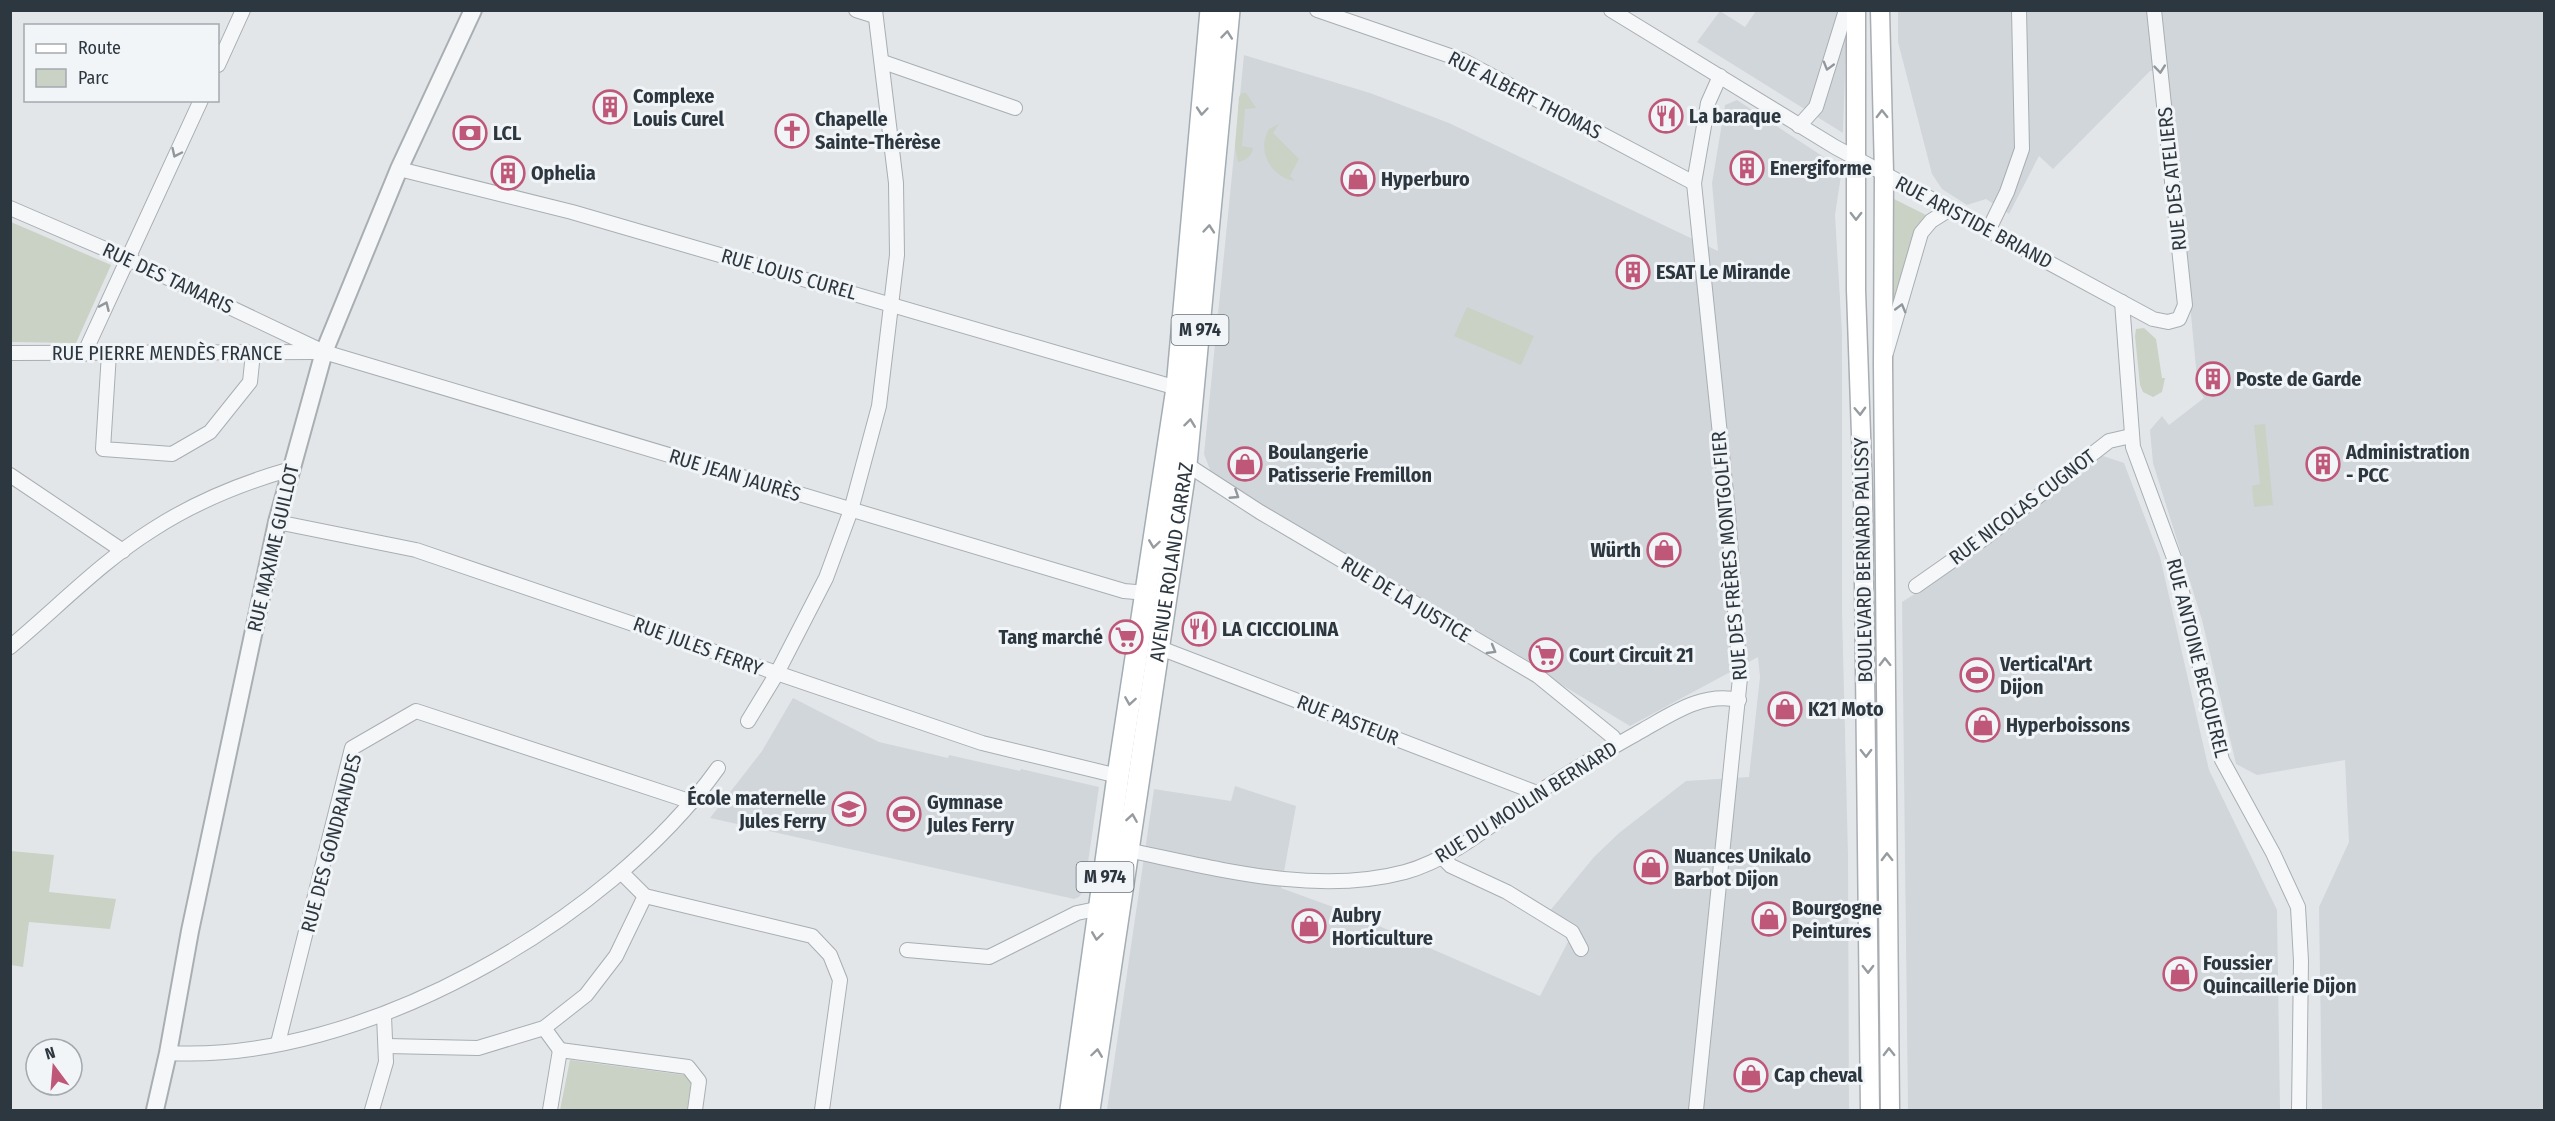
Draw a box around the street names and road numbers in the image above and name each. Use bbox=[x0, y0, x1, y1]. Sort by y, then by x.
street label: RUE ALBERT THOMAS bbox=[1444, 46, 1606, 144]
street label: RUE DES ATELIERS bbox=[2153, 106, 2191, 252]
street label: RUE ARISTIDE BRIAND bbox=[1891, 170, 2057, 274]
street label: RUE DES TAMARIS bbox=[99, 237, 237, 319]
street label: RUE LOUIS CUREL bbox=[719, 243, 860, 305]
road number: M 974 bbox=[1172, 315, 1228, 345]
street label: RUE PIERRE MENDÈS FRANCE bbox=[52, 341, 282, 365]
street label: RUE DES FRÈRES MONTGOLFIER bbox=[1706, 430, 1752, 682]
street label: BOULEVARD BERNARD PALISSY bbox=[1849, 437, 1877, 683]
street label: RUE JEAN JAURÈS bbox=[666, 444, 804, 506]
street label: RUE NICOLAS CUGNOT bbox=[1944, 444, 2100, 570]
street label: RUE MAXIME GUILLOT bbox=[242, 461, 304, 634]
street label: AVENUE ROLAND CARRAZ bbox=[1144, 461, 1198, 664]
street label: RUE DE LA JUSTICE bbox=[1337, 551, 1475, 647]
street label: RUE ANTOINE BECQUEREL bbox=[2162, 556, 2234, 760]
street label: RUE JULES FERRY bbox=[630, 611, 766, 681]
street label: RUE PASTEUR bbox=[1294, 690, 1402, 750]
street label: RUE DU MOULIN BERNARD bbox=[1430, 736, 1622, 868]
street label: RUE DES GONDRANDES bbox=[296, 751, 366, 935]
road number: M 974 bbox=[1076, 862, 1134, 892]

